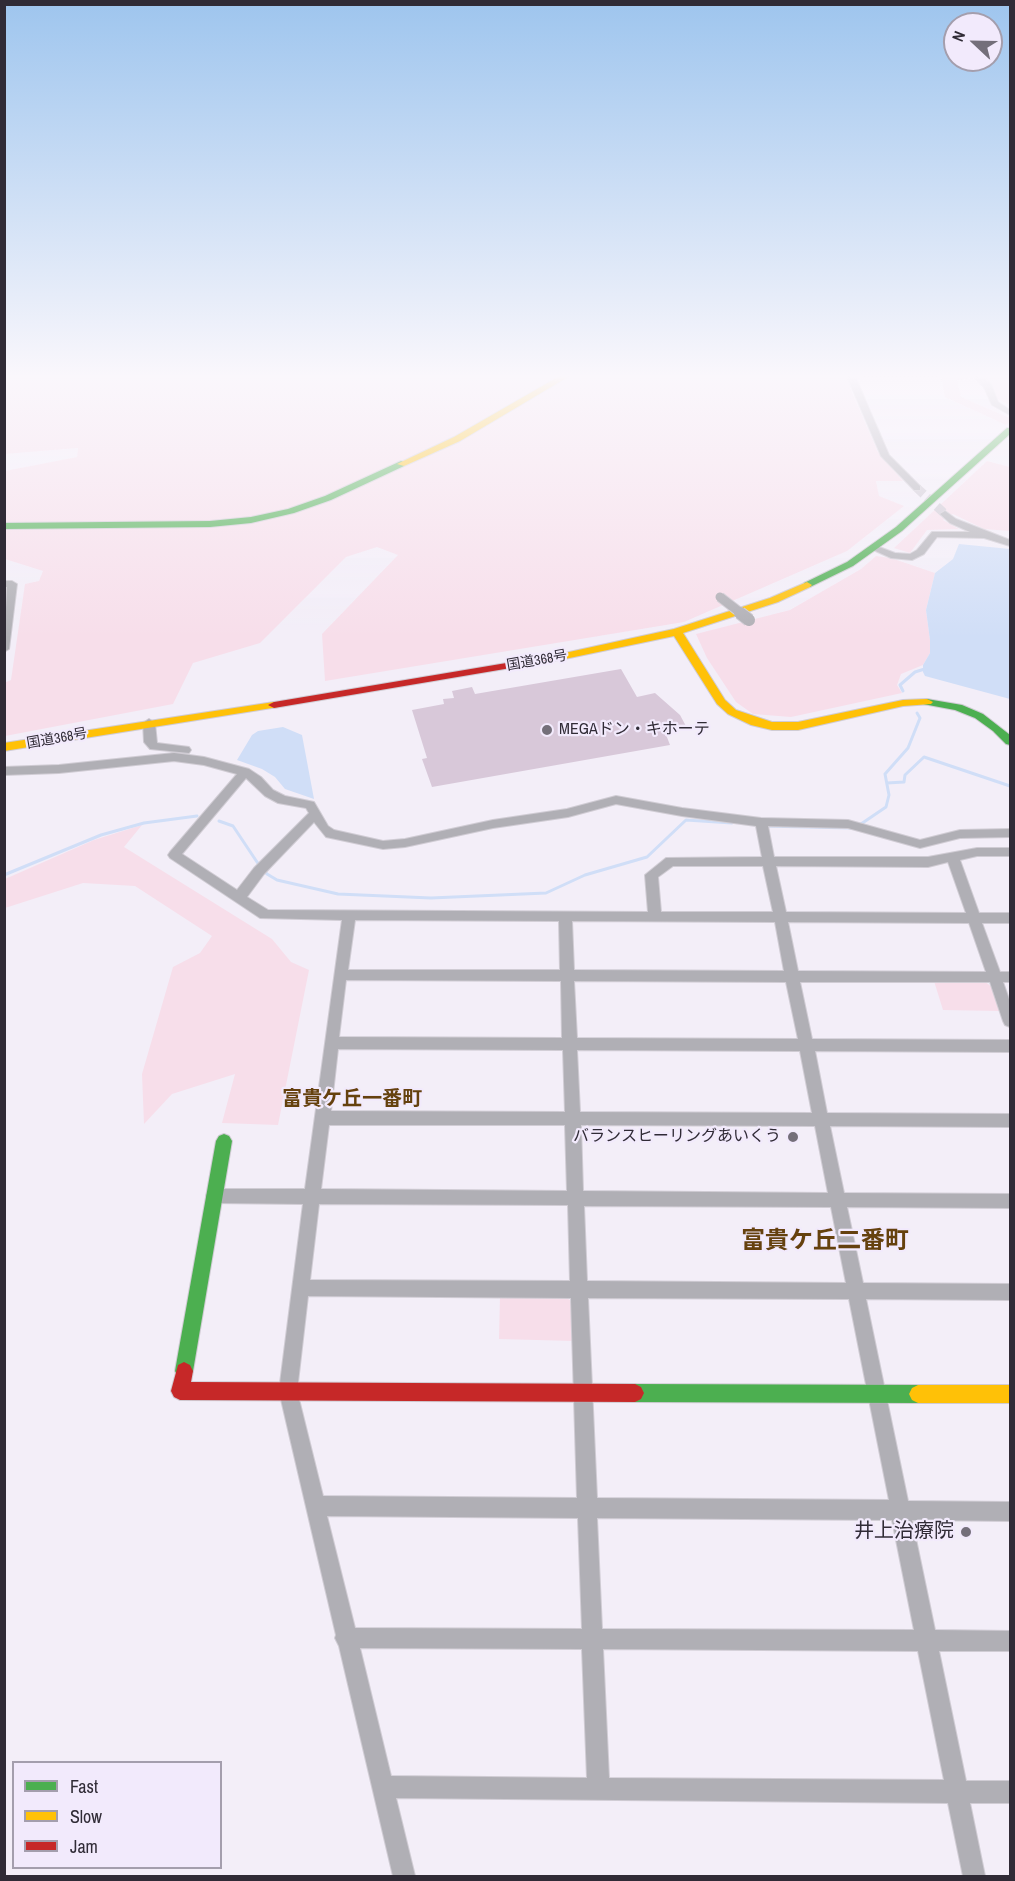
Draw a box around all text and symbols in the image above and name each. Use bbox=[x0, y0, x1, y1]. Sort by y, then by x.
north arrow bbox=[943, 12, 1003, 72]
text: N bbox=[946, 27, 970, 45]
street label: 国道368号 bbox=[505, 647, 569, 675]
place label: MEGAドン・キホーテ bbox=[559, 720, 710, 740]
marker: MEGAドン・キホーテ bbox=[540, 723, 554, 737]
street label: 国道368号 bbox=[25, 725, 89, 753]
district label: 富貴ケ丘一番町 bbox=[282, 1088, 422, 1112]
place label: バランスヒーリングあいくう bbox=[573, 1127, 781, 1147]
marker: バランスヒーリングあいくう bbox=[786, 1130, 800, 1144]
district label: 富貴ケ丘二番町 bbox=[741, 1228, 909, 1256]
place label: 井上治療院 bbox=[854, 1520, 954, 1544]
marker: 井上治療院 bbox=[959, 1525, 973, 1539]
legend bbox=[12, 1761, 222, 1869]
text: Fast bbox=[70, 1774, 98, 1799]
text: Slow bbox=[70, 1804, 102, 1829]
text: Jam bbox=[70, 1834, 98, 1859]

